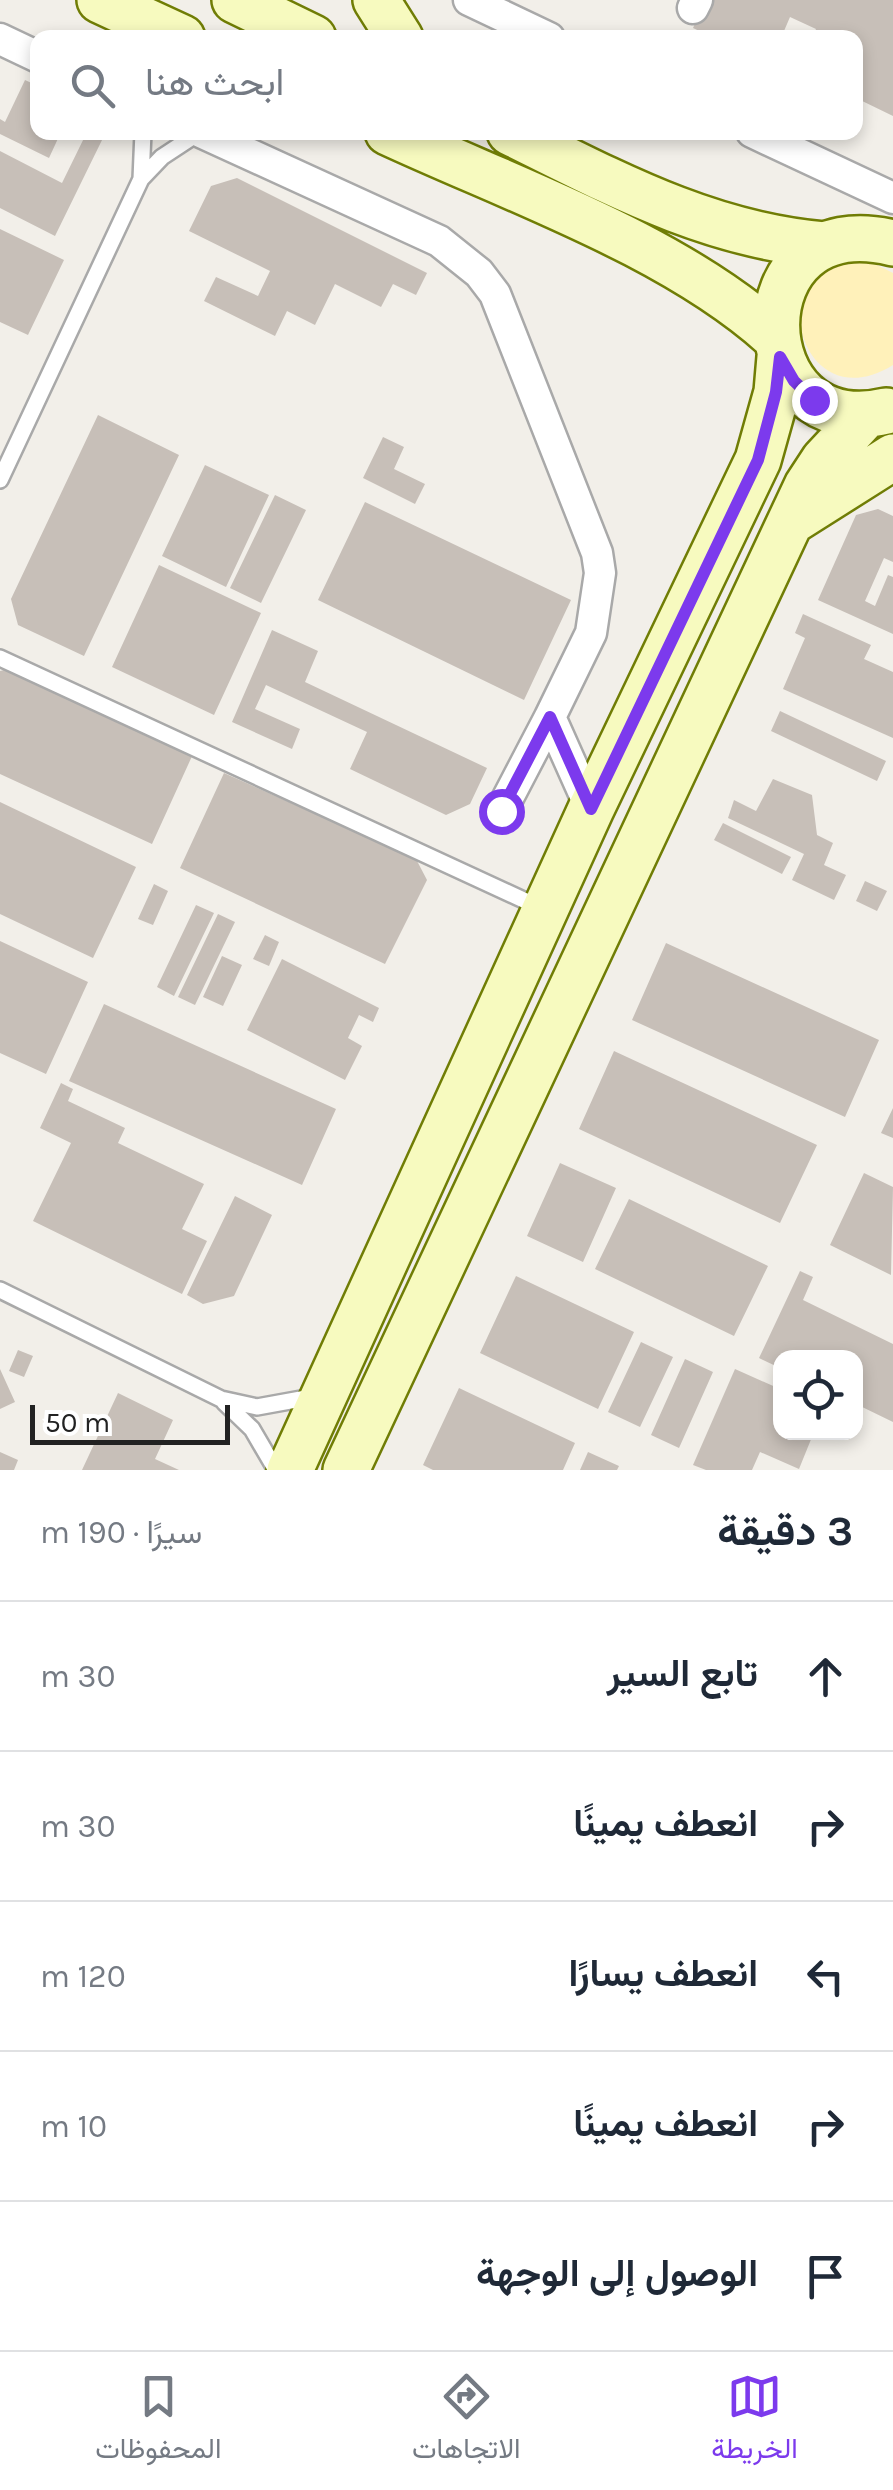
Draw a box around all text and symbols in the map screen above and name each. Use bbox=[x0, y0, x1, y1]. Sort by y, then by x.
search box bbox=[30, 30, 863, 140]
icon: search bbox=[65, 58, 120, 113]
text: ابحث هنا bbox=[145, 60, 284, 105]
route end bbox=[792, 378, 838, 424]
route start bbox=[479, 789, 525, 835]
map controls bbox=[773, 1350, 863, 1440]
button: locate bbox=[773, 1350, 863, 1440]
scale bar bbox=[30, 1400, 230, 1444]
text: 50 m bbox=[45, 1406, 110, 1439]
text: 3 دقيقة bbox=[717, 1506, 853, 1556]
text: سيرًا · 190 m bbox=[40, 1514, 202, 1551]
icon: ahead bbox=[798, 1649, 853, 1704]
text: تابع السير bbox=[607, 1651, 758, 1696]
text: 30 m bbox=[40, 1658, 115, 1695]
icon: right bbox=[798, 1799, 853, 1854]
text: انعطف يمينًا bbox=[573, 1801, 758, 1846]
text: 30 m bbox=[40, 1808, 115, 1845]
icon: left bbox=[798, 1949, 853, 2004]
text: انعطف يسارًا bbox=[569, 1951, 758, 1996]
text: 120 m bbox=[40, 1958, 126, 1995]
icon: right bbox=[798, 2099, 853, 2154]
text: انعطف يمينًا bbox=[573, 2101, 758, 2146]
text: 10 m bbox=[40, 2108, 107, 2145]
icon: arrive bbox=[798, 2249, 853, 2304]
text: الوصول إلى الوجهة bbox=[476, 2251, 758, 2296]
tab: المحفوظات bbox=[95, 2369, 221, 2473]
tab: الاتجاهات bbox=[412, 2369, 521, 2473]
tab: الخريطة bbox=[711, 2369, 798, 2473]

